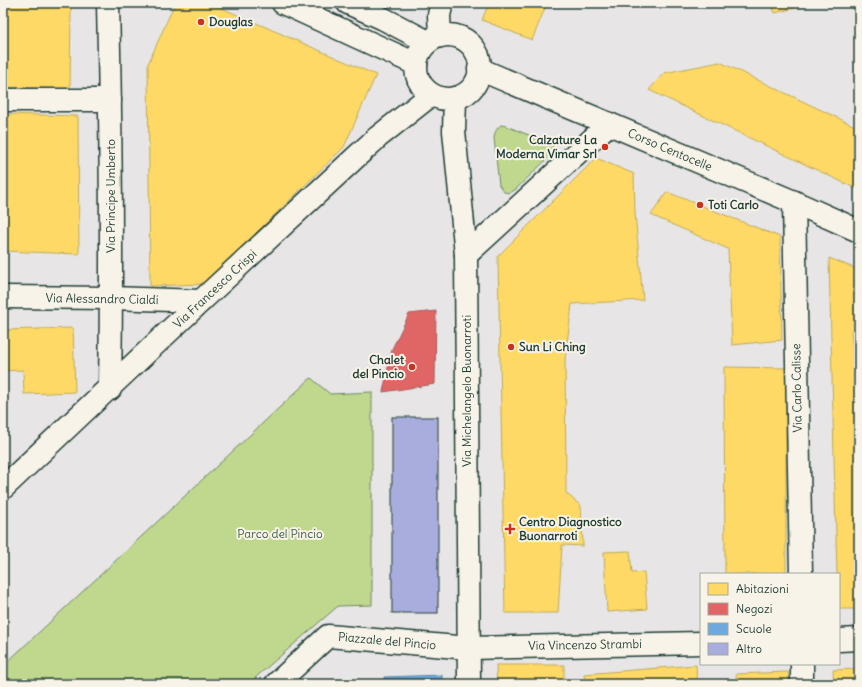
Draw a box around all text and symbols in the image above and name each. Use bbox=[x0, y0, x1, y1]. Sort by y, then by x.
place label: Douglas bbox=[209, 14, 253, 30]
marker: Douglas bbox=[196, 17, 206, 27]
street label: Corso Centocelle bbox=[626, 125, 715, 174]
place label: Calzature La Moderna Vimar Srl bbox=[496, 132, 597, 161]
street label: Via Principe Umberto bbox=[103, 139, 118, 253]
marker: Calzature La Moderna Vimar Srl bbox=[600, 142, 610, 152]
place label: Toti Carlo bbox=[708, 197, 759, 212]
marker: Toti Carlo bbox=[695, 200, 705, 210]
street label: Via Francesco Crispi bbox=[170, 246, 259, 331]
street label: Via Alessandro Cialdi bbox=[45, 290, 159, 307]
street label: Via Michelangelo Buonarroti bbox=[459, 315, 474, 467]
place label: Sun Li Ching bbox=[519, 339, 586, 355]
marker: Sun Li Ching bbox=[506, 342, 516, 352]
street label: Via Carlo Calisse bbox=[788, 343, 805, 433]
place label: Chalet del Pincio bbox=[353, 352, 405, 381]
marker: Chalet del Pincio bbox=[407, 362, 417, 372]
place label: Centro Diagnostico Buonarroti bbox=[519, 514, 622, 543]
marker: Centro Diagnostico Buonarroti bbox=[504, 523, 516, 535]
park label: Parco del Pincio bbox=[237, 526, 323, 541]
legend bbox=[700, 573, 840, 665]
text: Abitazioni bbox=[736, 581, 789, 596]
text: Negozi bbox=[736, 601, 772, 616]
text: Scuole bbox=[736, 621, 772, 636]
street label: Piazzale del Pincio bbox=[337, 629, 437, 652]
street label: Via Vincenzo Strambi bbox=[528, 636, 642, 653]
text: Altro bbox=[736, 641, 762, 656]

